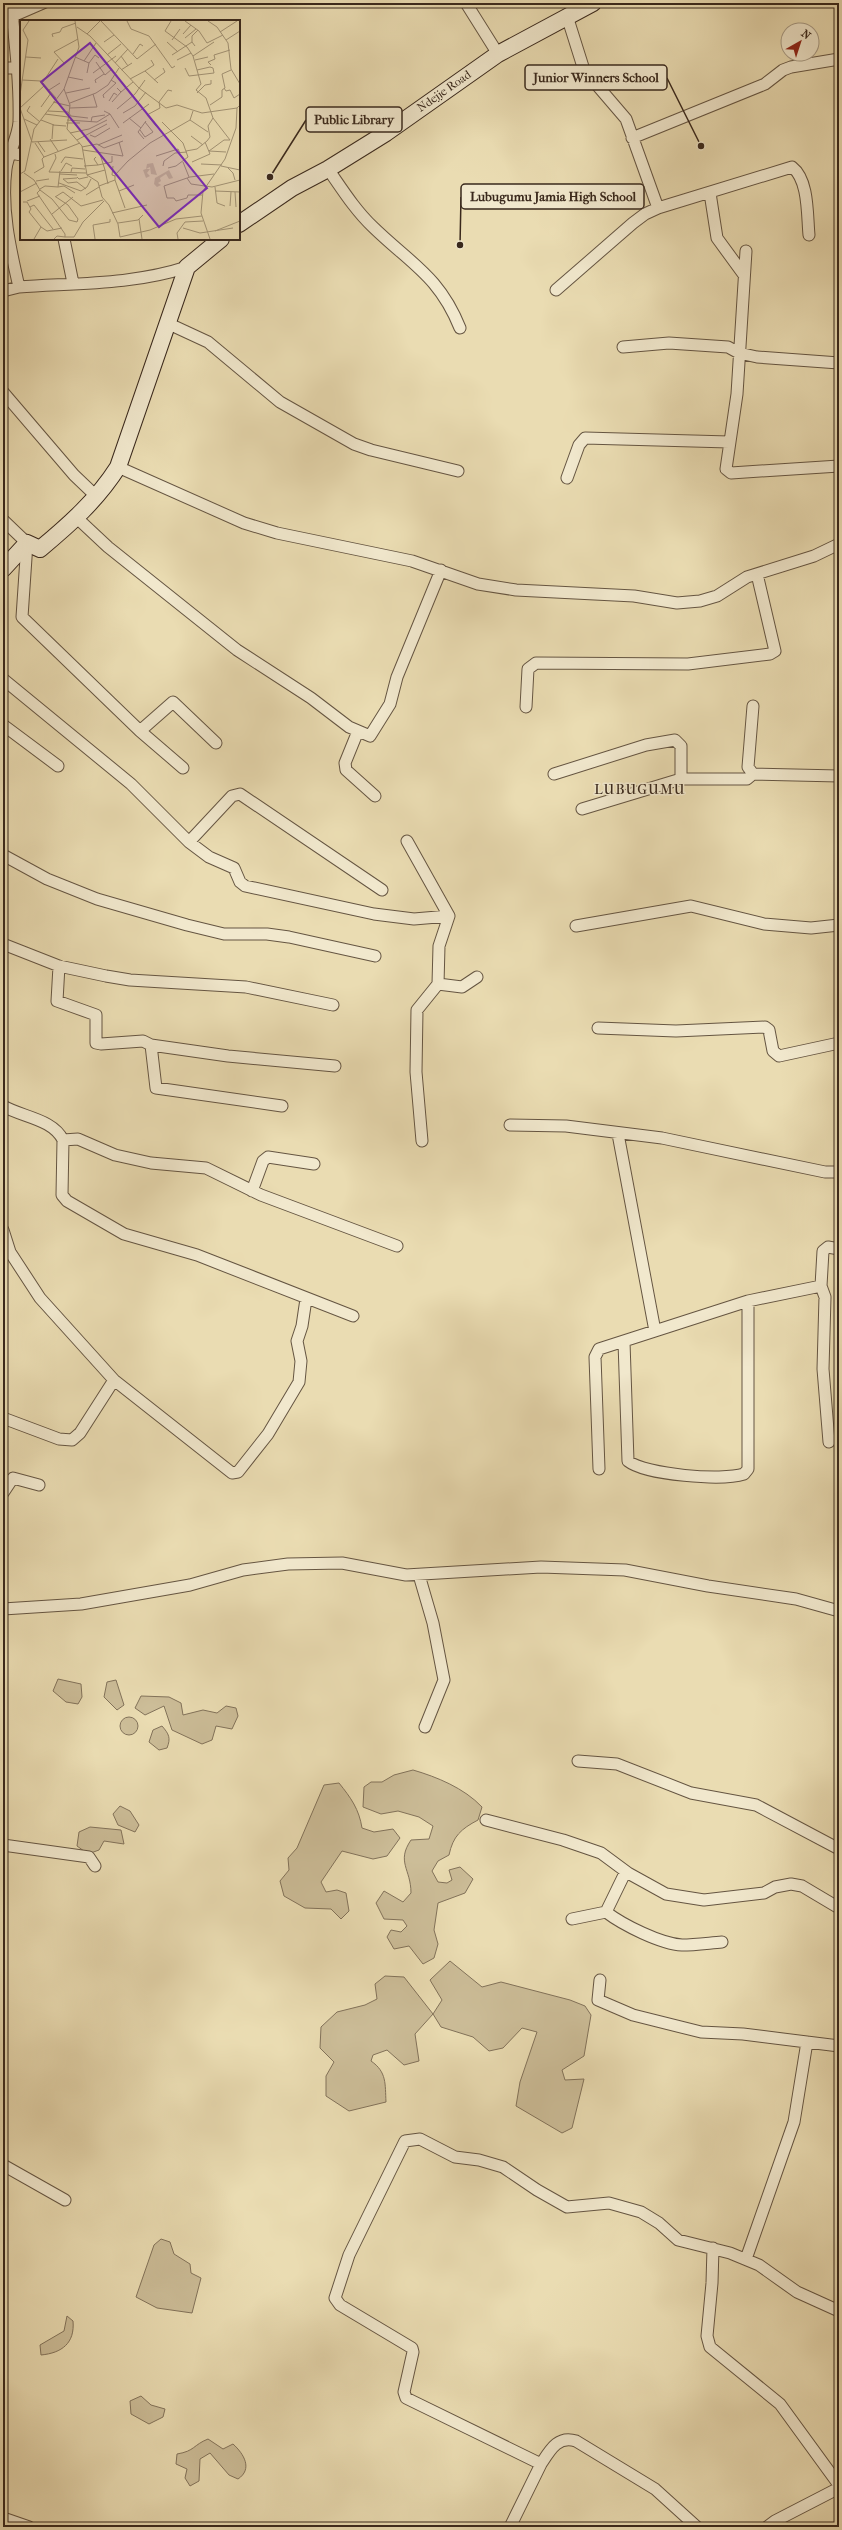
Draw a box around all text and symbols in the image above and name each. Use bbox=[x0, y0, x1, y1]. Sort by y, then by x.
inset map bbox=[20, 20, 240, 240]
north arrow bbox=[780, 22, 820, 62]
text: N bbox=[799, 27, 814, 43]
callout: Junior Winners School bbox=[525, 65, 667, 90]
street label: Ndejje Road bbox=[414, 67, 474, 115]
text: Junior Winners School bbox=[531, 70, 659, 86]
callout: Public Library bbox=[306, 107, 402, 132]
text: Public Library bbox=[314, 112, 395, 128]
callout: Lubugumu Jamia High School bbox=[461, 184, 644, 209]
text: Lubugumu Jamia High School bbox=[470, 189, 636, 205]
district label: LUBUGUMU bbox=[594, 781, 686, 798]

